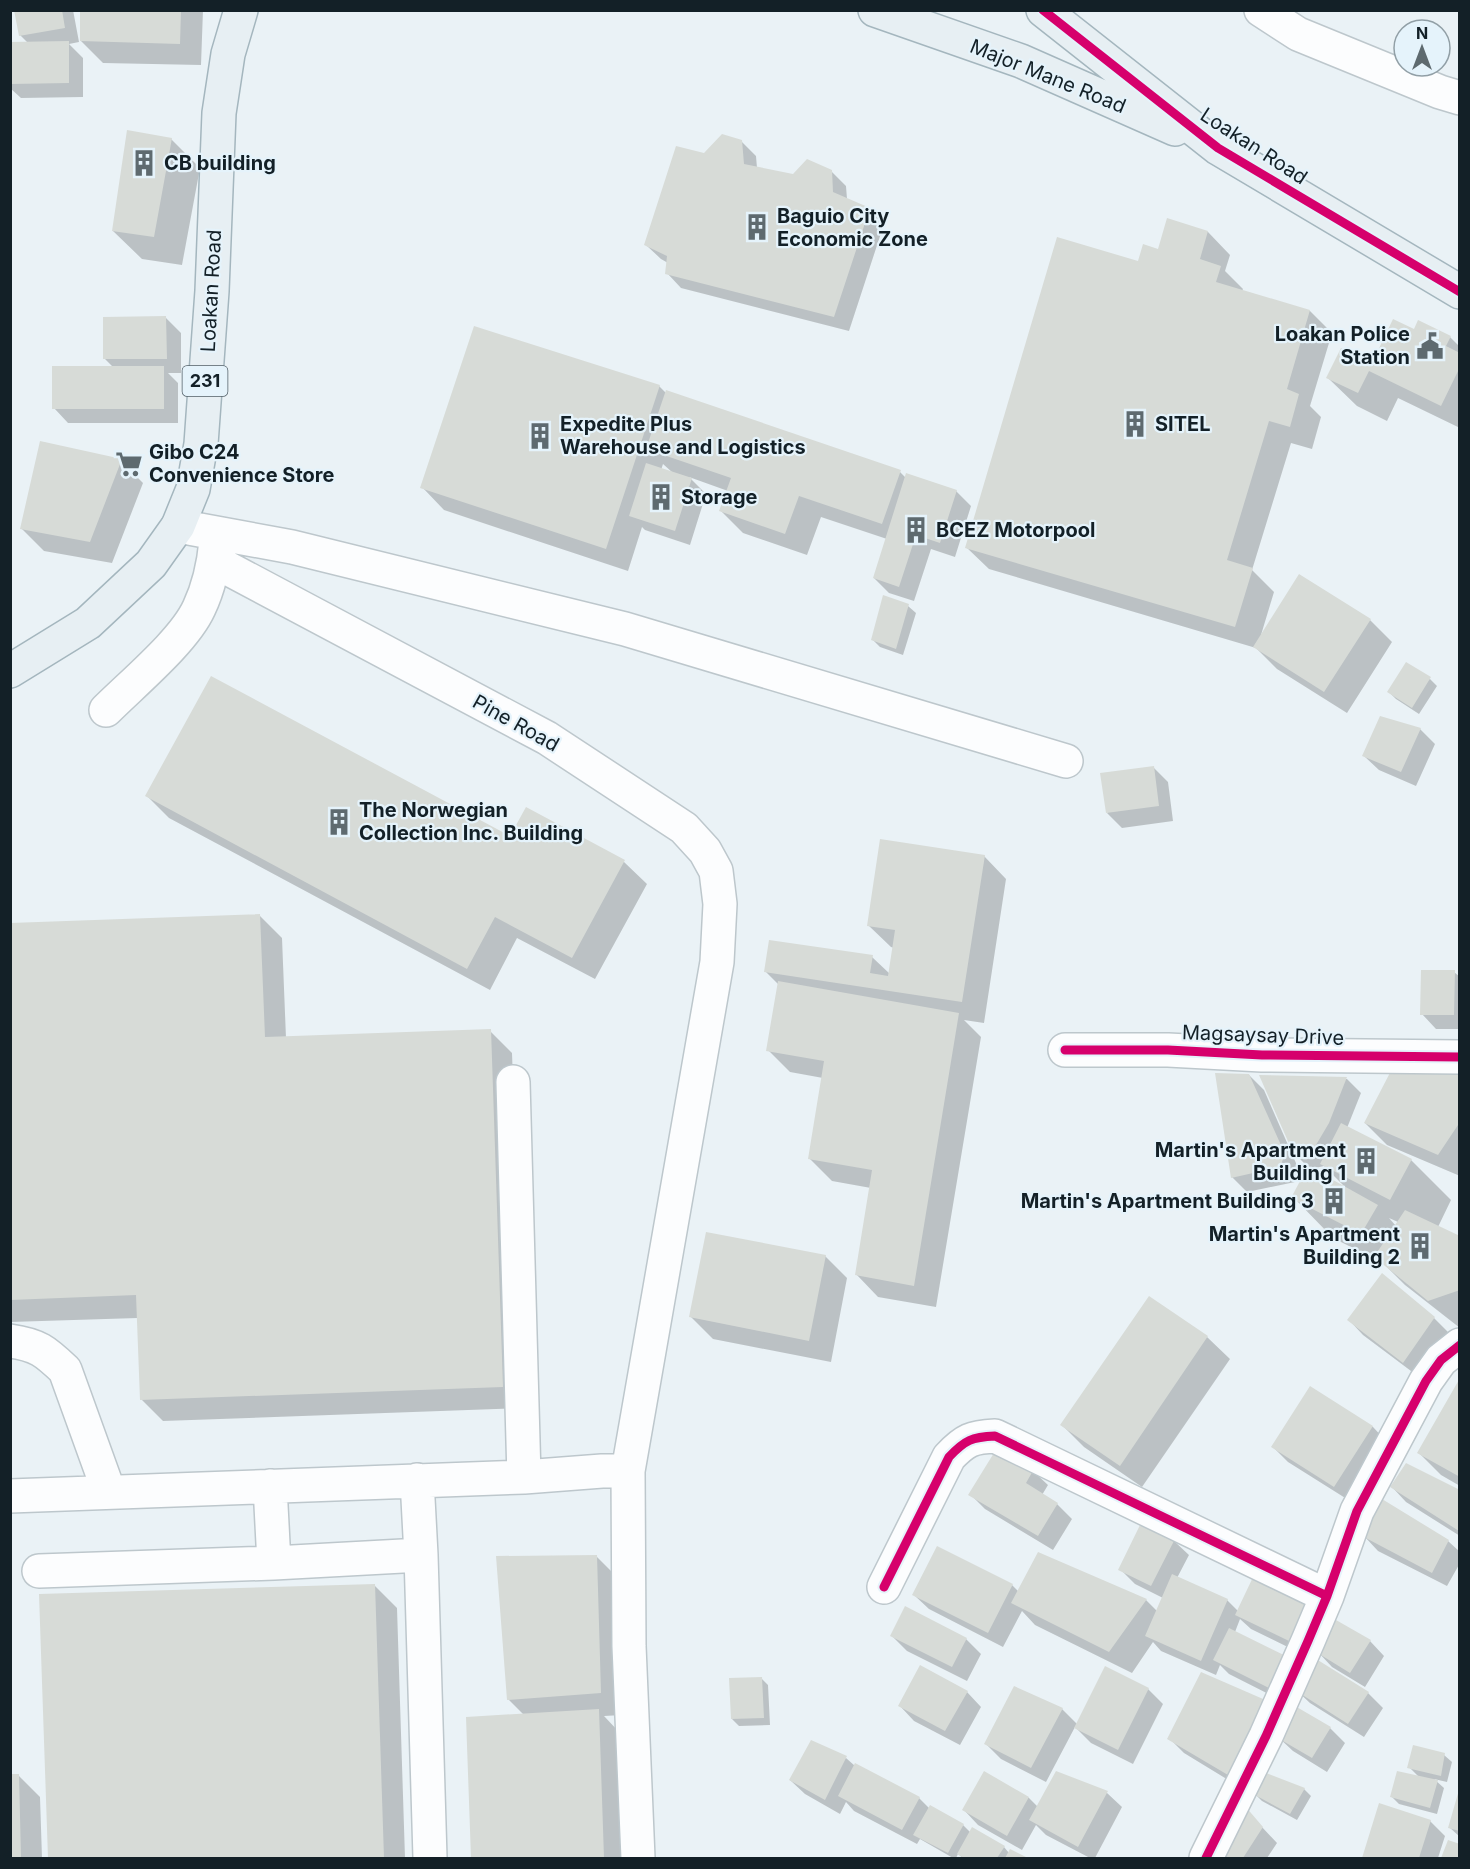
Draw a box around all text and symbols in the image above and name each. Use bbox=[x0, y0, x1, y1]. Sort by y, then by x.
north arrow bbox=[1392, 18, 1452, 78]
text: N bbox=[1416, 23, 1428, 43]
street label: Major Mane Road bbox=[967, 34, 1129, 118]
street label: Loakan Road bbox=[1196, 103, 1312, 189]
building icon: CB building bbox=[129, 148, 159, 178]
place label: CB building bbox=[164, 151, 276, 175]
place label: Baguio City Economic Zone bbox=[777, 204, 928, 251]
building icon: Baguio City Economic Zone bbox=[742, 212, 772, 242]
street label: Loakan Road bbox=[196, 229, 226, 353]
place label: Loakan Police Station bbox=[1275, 322, 1410, 369]
public building icon: Loakan Police Station bbox=[1415, 331, 1445, 361]
road number: 231 bbox=[182, 366, 228, 396]
building icon: SITEL bbox=[1120, 409, 1150, 439]
place label: Expedite Plus Warehouse and Logistics bbox=[560, 412, 806, 459]
place label: SITEL bbox=[1155, 412, 1211, 436]
building icon: Expedite Plus Warehouse and Logistics bbox=[525, 421, 555, 451]
place label: Gibo C24 Convenience Store bbox=[149, 440, 335, 487]
supermarket icon: Gibo C24 Convenience Store bbox=[114, 449, 144, 479]
building icon: Storage bbox=[646, 482, 676, 512]
place label: Storage bbox=[681, 485, 758, 509]
building icon: BCEZ Motorpool bbox=[901, 515, 931, 545]
place label: BCEZ Motorpool bbox=[936, 518, 1095, 542]
street label: Pine Road bbox=[469, 689, 563, 757]
place label: The Norwegian Collection Inc. Building bbox=[359, 798, 583, 845]
building icon: The Norwegian Collection Inc. Building bbox=[324, 807, 354, 837]
street label: Magsaysay Drive bbox=[1181, 1020, 1345, 1050]
place label: Martin's Apartment Building 1 bbox=[1155, 1138, 1346, 1185]
building icon: Martin's Apartment Building 1 bbox=[1351, 1146, 1381, 1176]
building icon: Martin's Apartment Building 3 bbox=[1319, 1186, 1349, 1216]
place label: Martin's Apartment Building 3 bbox=[1021, 1189, 1314, 1213]
place label: Martin's Apartment Building 2 bbox=[1209, 1222, 1400, 1269]
building icon: Martin's Apartment Building 2 bbox=[1405, 1231, 1435, 1261]

